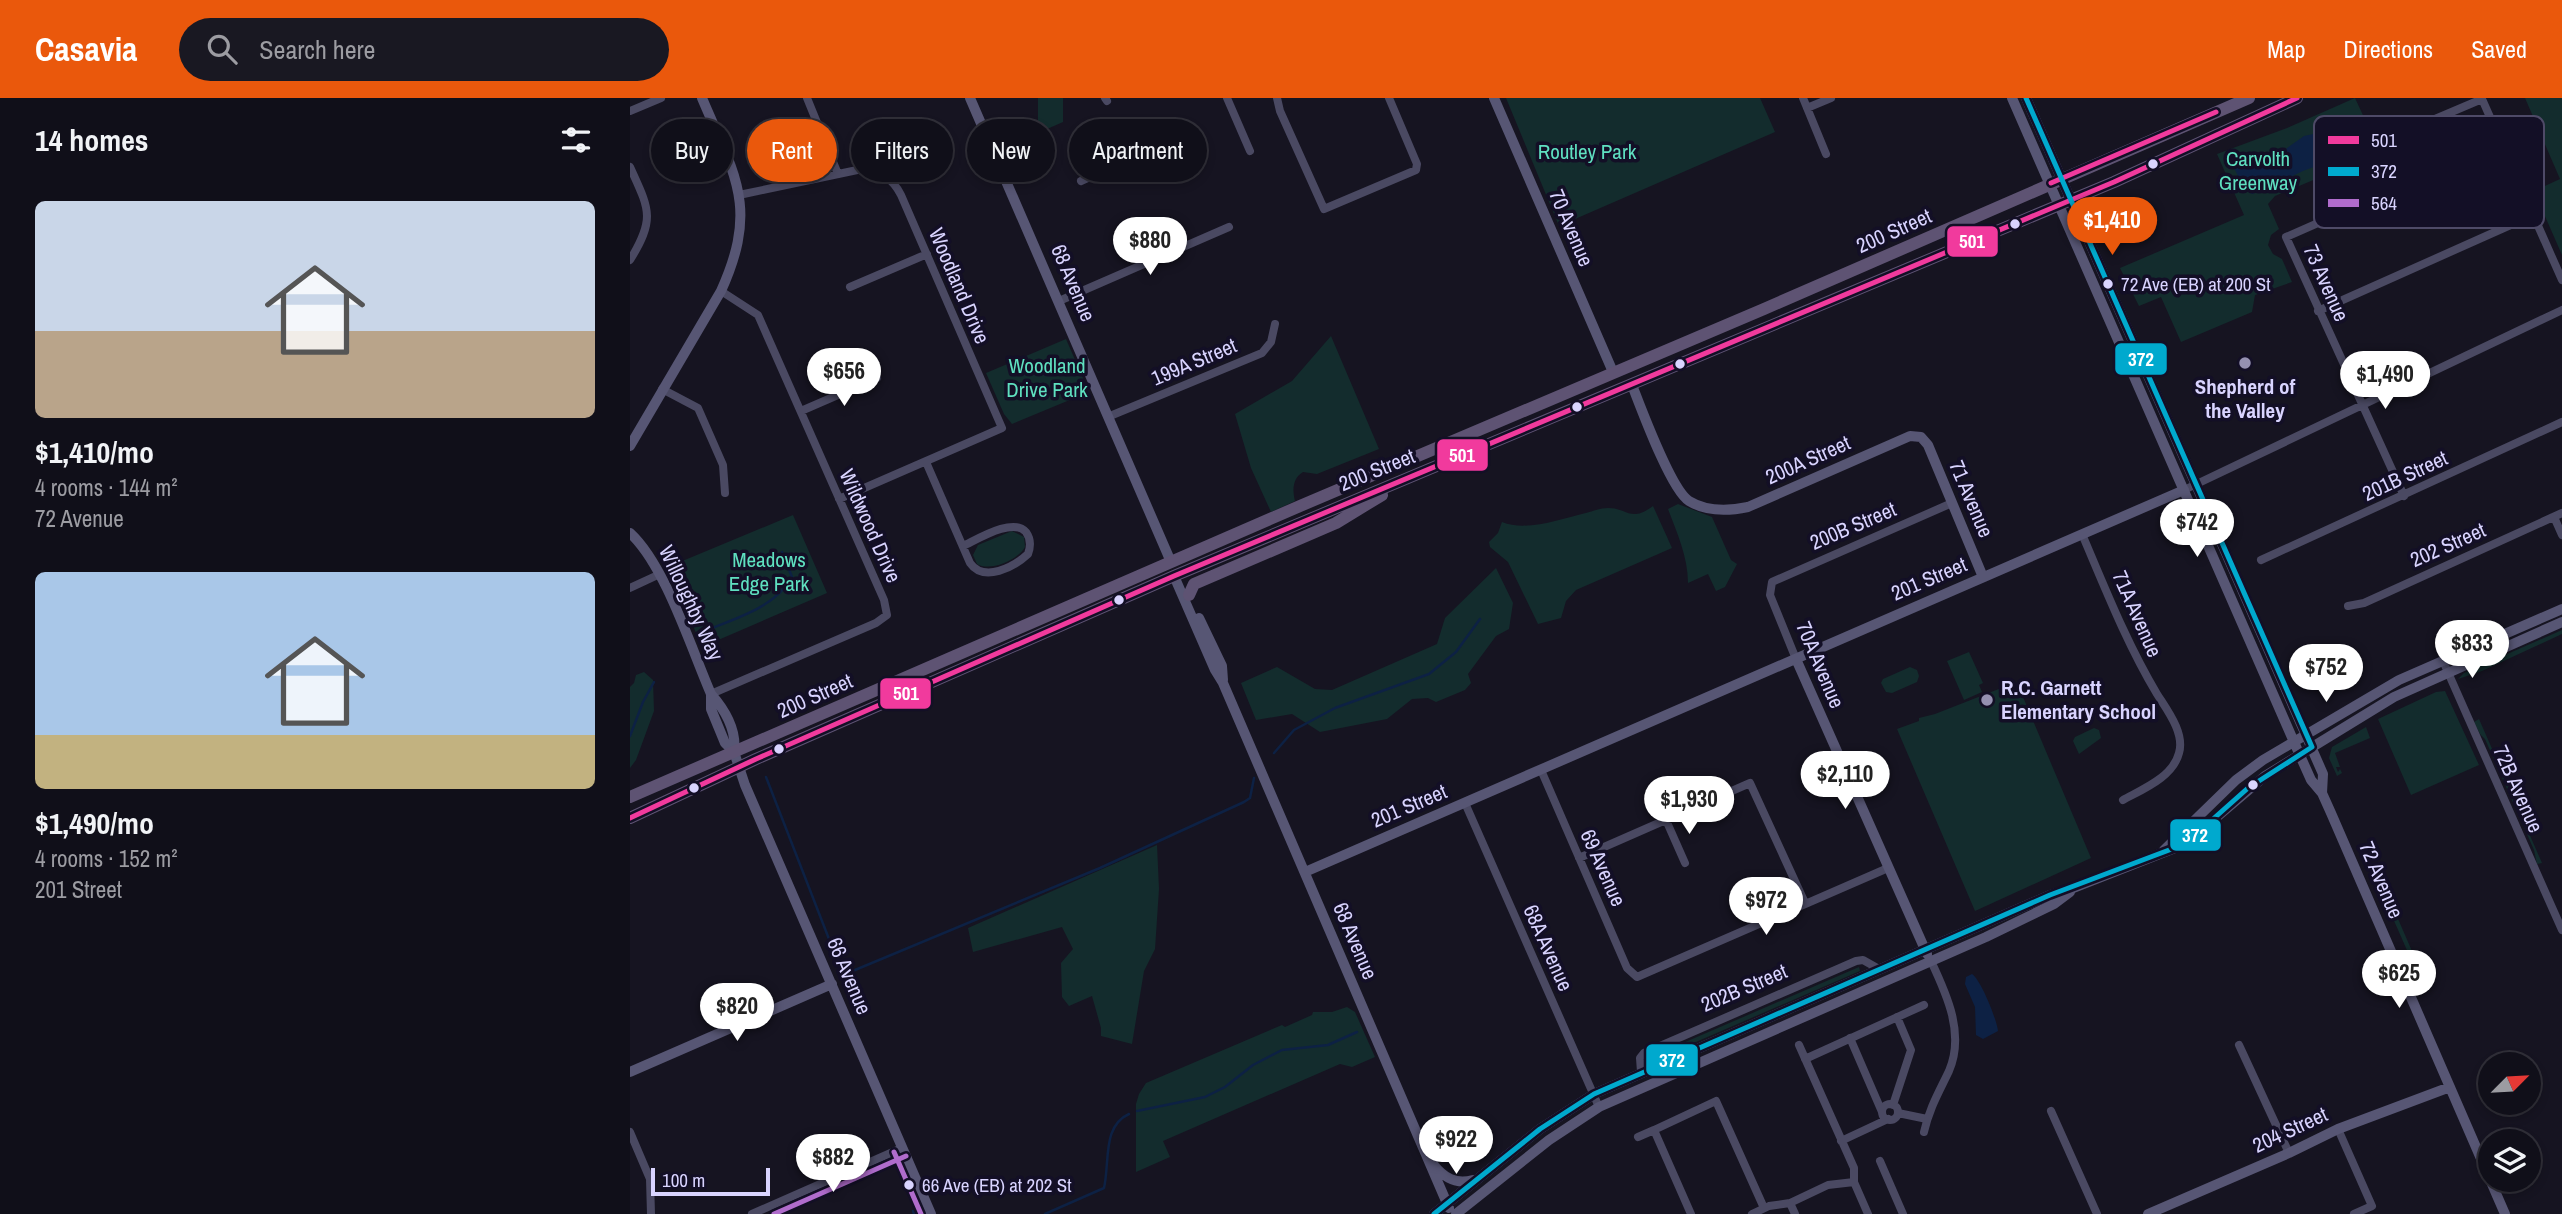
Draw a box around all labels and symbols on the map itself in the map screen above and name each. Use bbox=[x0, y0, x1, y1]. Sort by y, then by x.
legend bbox=[2314, 116, 2544, 228]
text: 501 bbox=[2371, 127, 2397, 153]
park label: Routley Park bbox=[1538, 137, 1637, 166]
park label: Carvolth Greenway bbox=[2219, 144, 2298, 197]
unlabelled marker bbox=[2146, 157, 2160, 171]
text: 372 bbox=[2371, 158, 2397, 184]
street label: 70 Avenue bbox=[1542, 185, 1601, 271]
text: 564 bbox=[2371, 190, 2397, 216]
pin: $1,410 bbox=[2055, 198, 2169, 257]
street label: 200 Street bbox=[1852, 201, 1936, 260]
unlabelled marker bbox=[2008, 217, 2022, 231]
pin: $880 bbox=[1109, 218, 1191, 277]
street label: Woodland Drive bbox=[922, 223, 997, 348]
line badge: 501 bbox=[1946, 225, 1999, 258]
text: 501 bbox=[1959, 228, 1985, 254]
street label: 68 Avenue bbox=[1044, 240, 1103, 326]
street label: 73 Avenue bbox=[2297, 240, 2356, 326]
place label: 72 Ave (EB) at 200 St bbox=[2121, 271, 2271, 297]
marker: 72 Ave (EB) at 200 St bbox=[2101, 277, 2115, 291]
street label: 199A Street bbox=[1147, 331, 1241, 392]
line badge: 372 bbox=[2114, 342, 2168, 376]
text: 372 bbox=[2128, 346, 2154, 372]
pin: $656 bbox=[803, 348, 885, 408]
park label: Woodland Drive Park bbox=[1006, 351, 1088, 404]
pin: $1,490 bbox=[2328, 352, 2442, 411]
marker: Shepherd of the Valley bbox=[2237, 355, 2253, 371]
unlabelled marker bbox=[1673, 357, 1687, 371]
place label: Shepherd of the Valley bbox=[2195, 372, 2295, 425]
unlabelled marker bbox=[1570, 400, 1584, 414]
street label: 200A Street bbox=[1761, 428, 1855, 491]
line badge: 501 bbox=[1436, 438, 1489, 472]
street label: 200 Street bbox=[1335, 441, 1419, 498]
text: 501 bbox=[1449, 442, 1475, 468]
street label: 201B Street bbox=[2357, 443, 2452, 508]
street label: 71 Avenue bbox=[1942, 456, 2001, 542]
street label: Wildwood Drive bbox=[832, 464, 908, 587]
street label: 200B Street bbox=[1805, 494, 1901, 557]
pin: $742 bbox=[2156, 500, 2238, 559]
street label: 202 Street bbox=[2406, 515, 2490, 574]
street label: Willoughby Way bbox=[652, 541, 731, 665]
park label: Meadows Edge Park bbox=[729, 545, 810, 598]
street label: 201 Street bbox=[1887, 550, 1971, 607]
street label: 71A Avenue bbox=[2106, 566, 2169, 662]
unlabelled marker bbox=[1112, 593, 1126, 607]
street label: 70A Avenue bbox=[1789, 617, 1852, 713]
pin: $833 bbox=[2431, 620, 2513, 680]
pin: $752 bbox=[2285, 644, 2367, 704]
street label: 200 Street bbox=[773, 666, 857, 725]
place label: R.C. Garnett Elementary School bbox=[2001, 673, 2156, 726]
line badge: 501 bbox=[879, 677, 932, 710]
text: 501 bbox=[893, 680, 919, 706]
marker: R.C. Garnett Elementary School bbox=[1979, 692, 1995, 708]
street label: 72B Avenue bbox=[2486, 741, 2551, 837]
unlabelled marker bbox=[772, 742, 786, 756]
pin: $2,110 bbox=[1788, 752, 1902, 811]
pin: $1,930 bbox=[1632, 776, 1746, 836]
street label: 201 Street bbox=[1367, 777, 1451, 834]
unlabelled marker bbox=[2246, 778, 2260, 792]
unlabelled marker bbox=[687, 781, 701, 795]
line badge: 372 bbox=[2169, 818, 2222, 852]
text: 372 bbox=[2182, 822, 2208, 848]
street label: 69 Avenue bbox=[1574, 825, 1633, 911]
street label: 72 Avenue bbox=[2352, 837, 2411, 923]
pin: $972 bbox=[1725, 878, 1807, 937]
street label: 68 Avenue bbox=[1326, 898, 1385, 984]
street label: 68A Avenue bbox=[1517, 900, 1580, 996]
street label: 66 Avenue bbox=[820, 933, 879, 1019]
pin: $625 bbox=[2358, 950, 2440, 1010]
street label: 202B Street bbox=[1696, 956, 1792, 1019]
pin: $820 bbox=[696, 984, 778, 1043]
line badge: 372 bbox=[1645, 1043, 1699, 1077]
text: 372 bbox=[1659, 1047, 1685, 1073]
north arrow bbox=[2478, 1052, 2541, 1115]
street label: 204 Street bbox=[2248, 1100, 2332, 1159]
pin: $922 bbox=[1415, 1116, 1497, 1176]
pin: $882 bbox=[792, 1134, 874, 1194]
scale bar bbox=[651, 1165, 770, 1197]
place label: 66 Ave (EB) at 202 St bbox=[922, 1172, 1072, 1198]
marker: 66 Ave (EB) at 202 St bbox=[902, 1178, 916, 1192]

